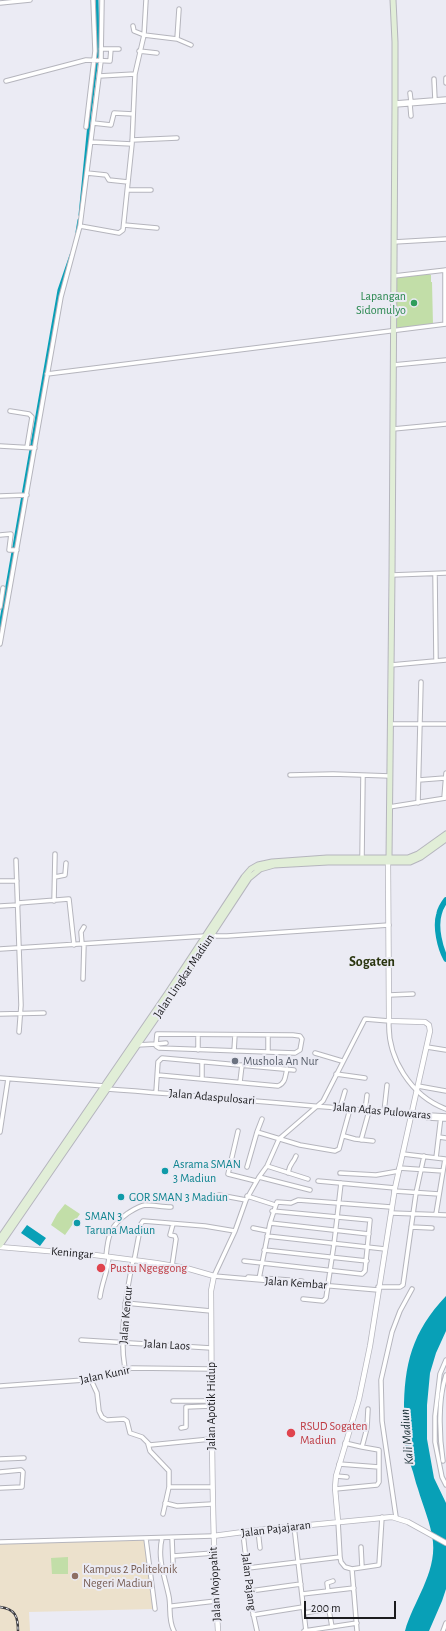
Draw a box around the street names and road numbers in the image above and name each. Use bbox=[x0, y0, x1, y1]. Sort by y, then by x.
street label: Jalan Lingkar Madiun bbox=[151, 931, 217, 1021]
street label: Jalan Adaspulosari bbox=[168, 1086, 256, 1108]
street label: Jalan Adas Pulowaras bbox=[332, 1100, 432, 1122]
street label: Keningar bbox=[50, 1244, 94, 1262]
street label: Jalan Kembar bbox=[264, 1274, 328, 1292]
street label: Jalan Kencur bbox=[116, 1285, 136, 1345]
street label: Jalan Laos bbox=[143, 1337, 191, 1353]
street label: Jalan Apotik Hidup bbox=[204, 1362, 218, 1450]
street label: Jalan Kunir bbox=[79, 1363, 131, 1387]
street label: Jalan Pajajaran bbox=[241, 1518, 311, 1540]
street label: Jalan Mojopahit bbox=[206, 1546, 224, 1622]
street label: Jalan Pajang bbox=[238, 1552, 260, 1612]

